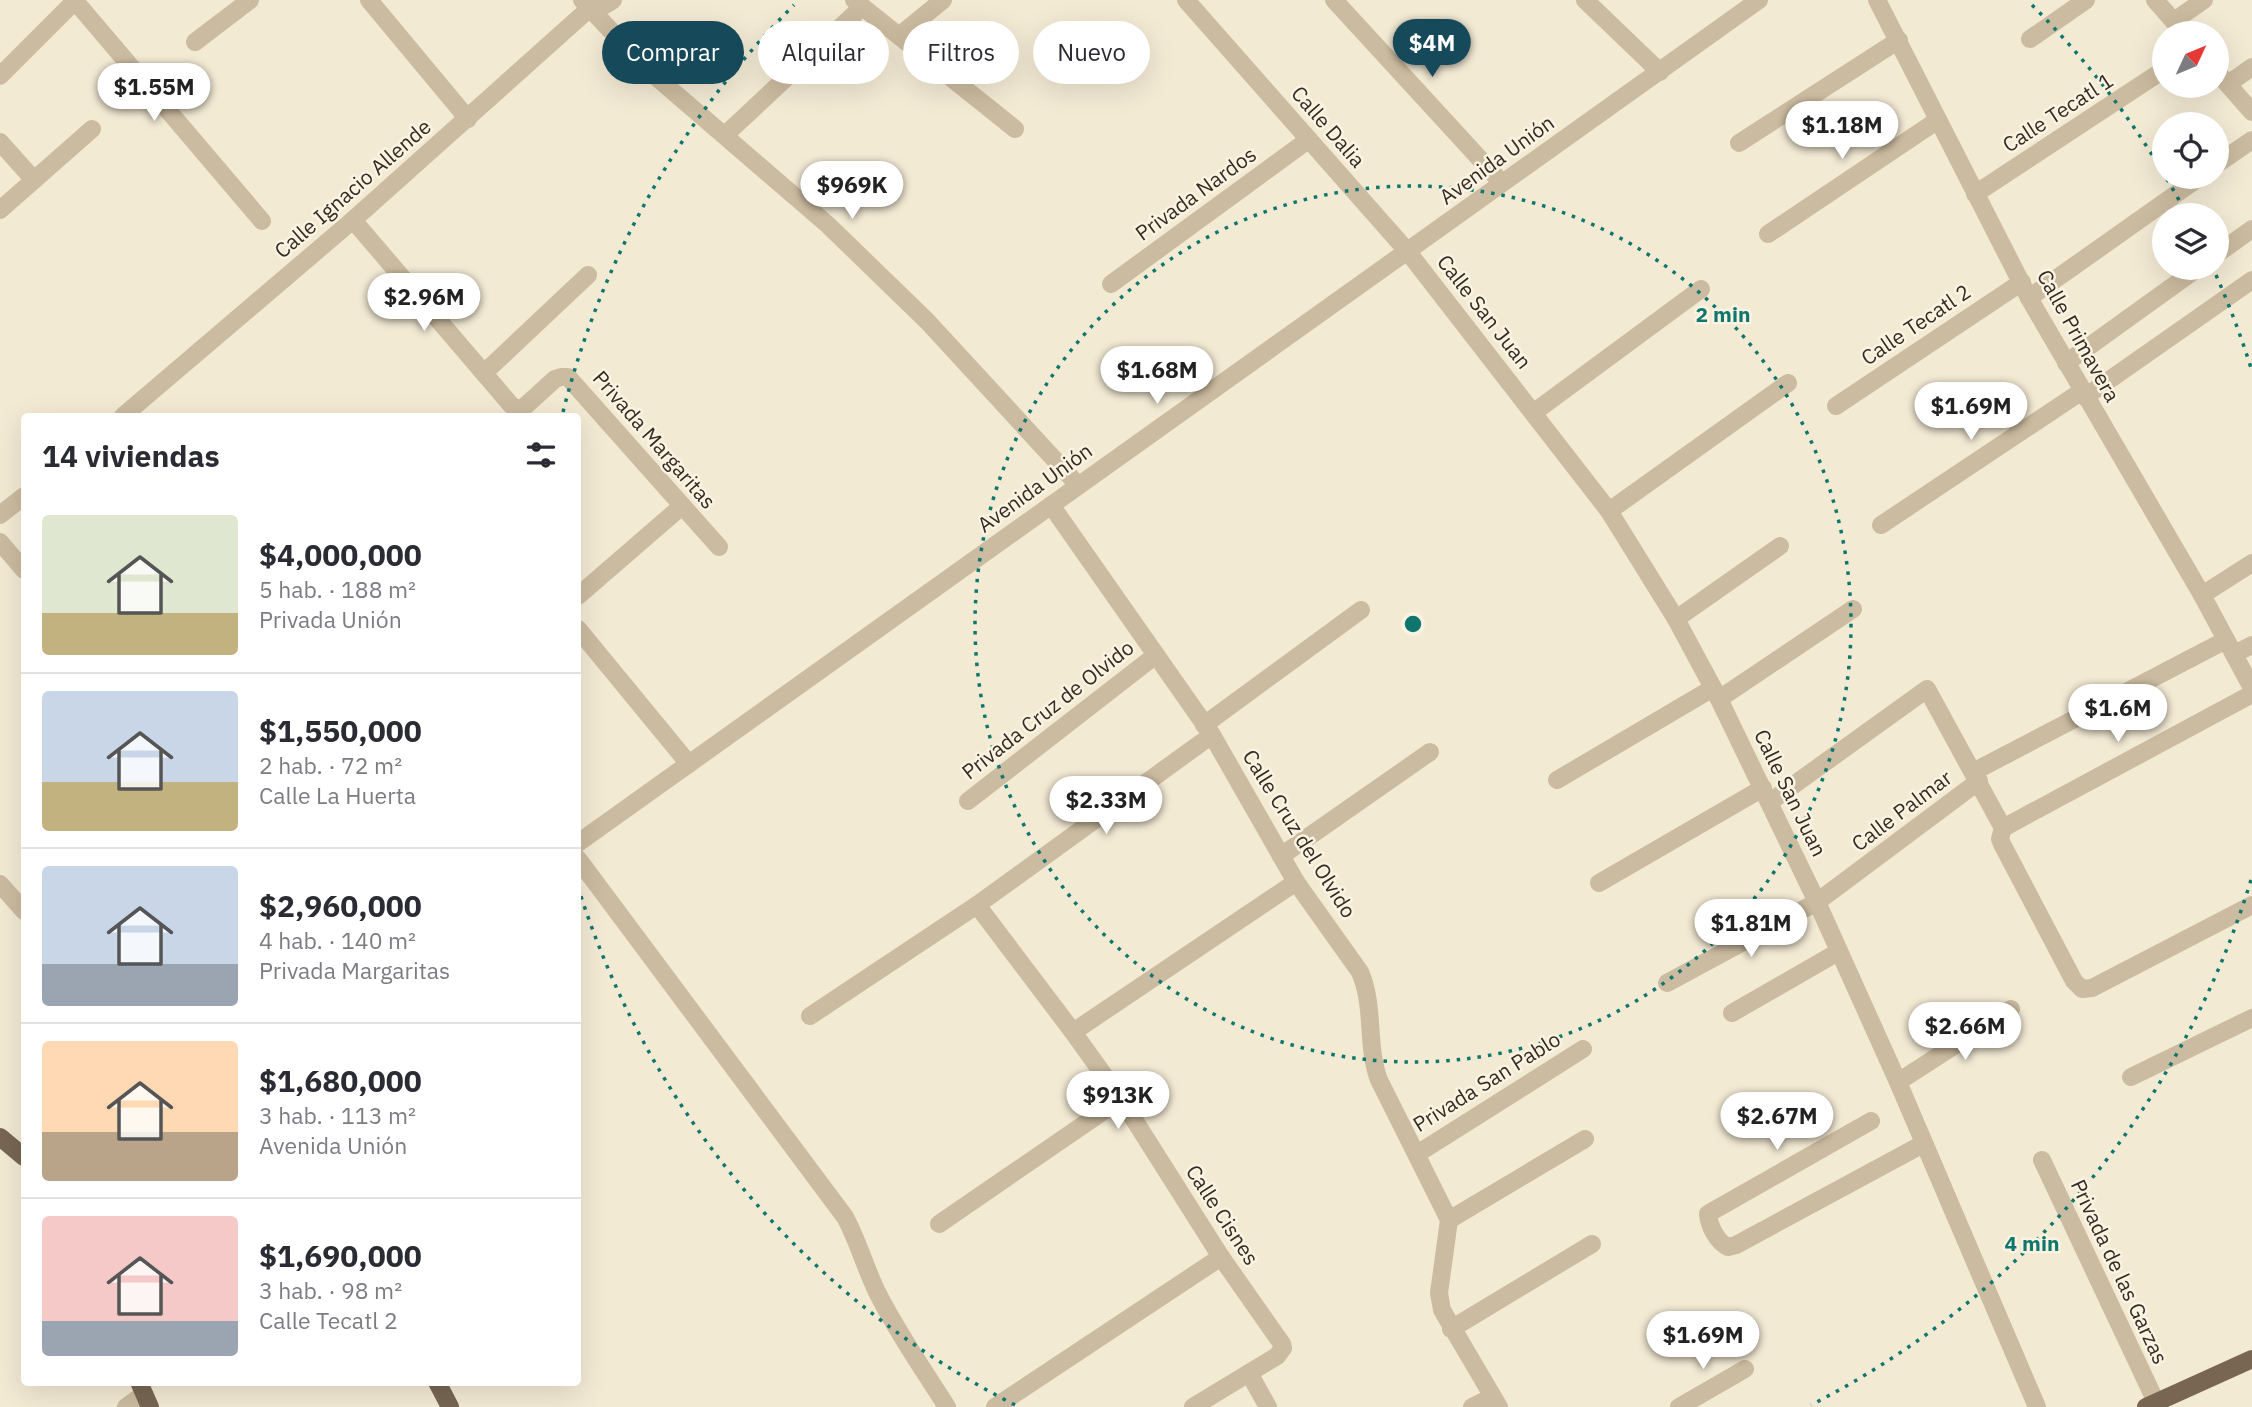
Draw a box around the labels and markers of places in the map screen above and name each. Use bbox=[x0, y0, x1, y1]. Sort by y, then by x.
pin: $4M bbox=[1398, 20, 1466, 79]
pin: $1.55M bbox=[97, 64, 211, 123]
pin: $1.18M bbox=[1785, 102, 1899, 161]
pin: $969K bbox=[803, 162, 901, 221]
pin: $2.96M bbox=[367, 274, 481, 333]
pin: $1.68M bbox=[1100, 346, 1214, 406]
pin: $1.69M bbox=[1914, 382, 2028, 442]
centre of rings bbox=[1401, 612, 1425, 636]
pin: $1.6M bbox=[2069, 684, 2167, 744]
pin: $2.33M bbox=[1049, 776, 1163, 836]
pin: $1.81M bbox=[1694, 900, 1808, 959]
pin: $2.66M bbox=[1908, 1002, 2022, 1062]
pin: $913K bbox=[1069, 1072, 1167, 1131]
pin: $2.67M bbox=[1720, 1092, 1834, 1152]
pin: $1.69M bbox=[1646, 1312, 1760, 1371]

